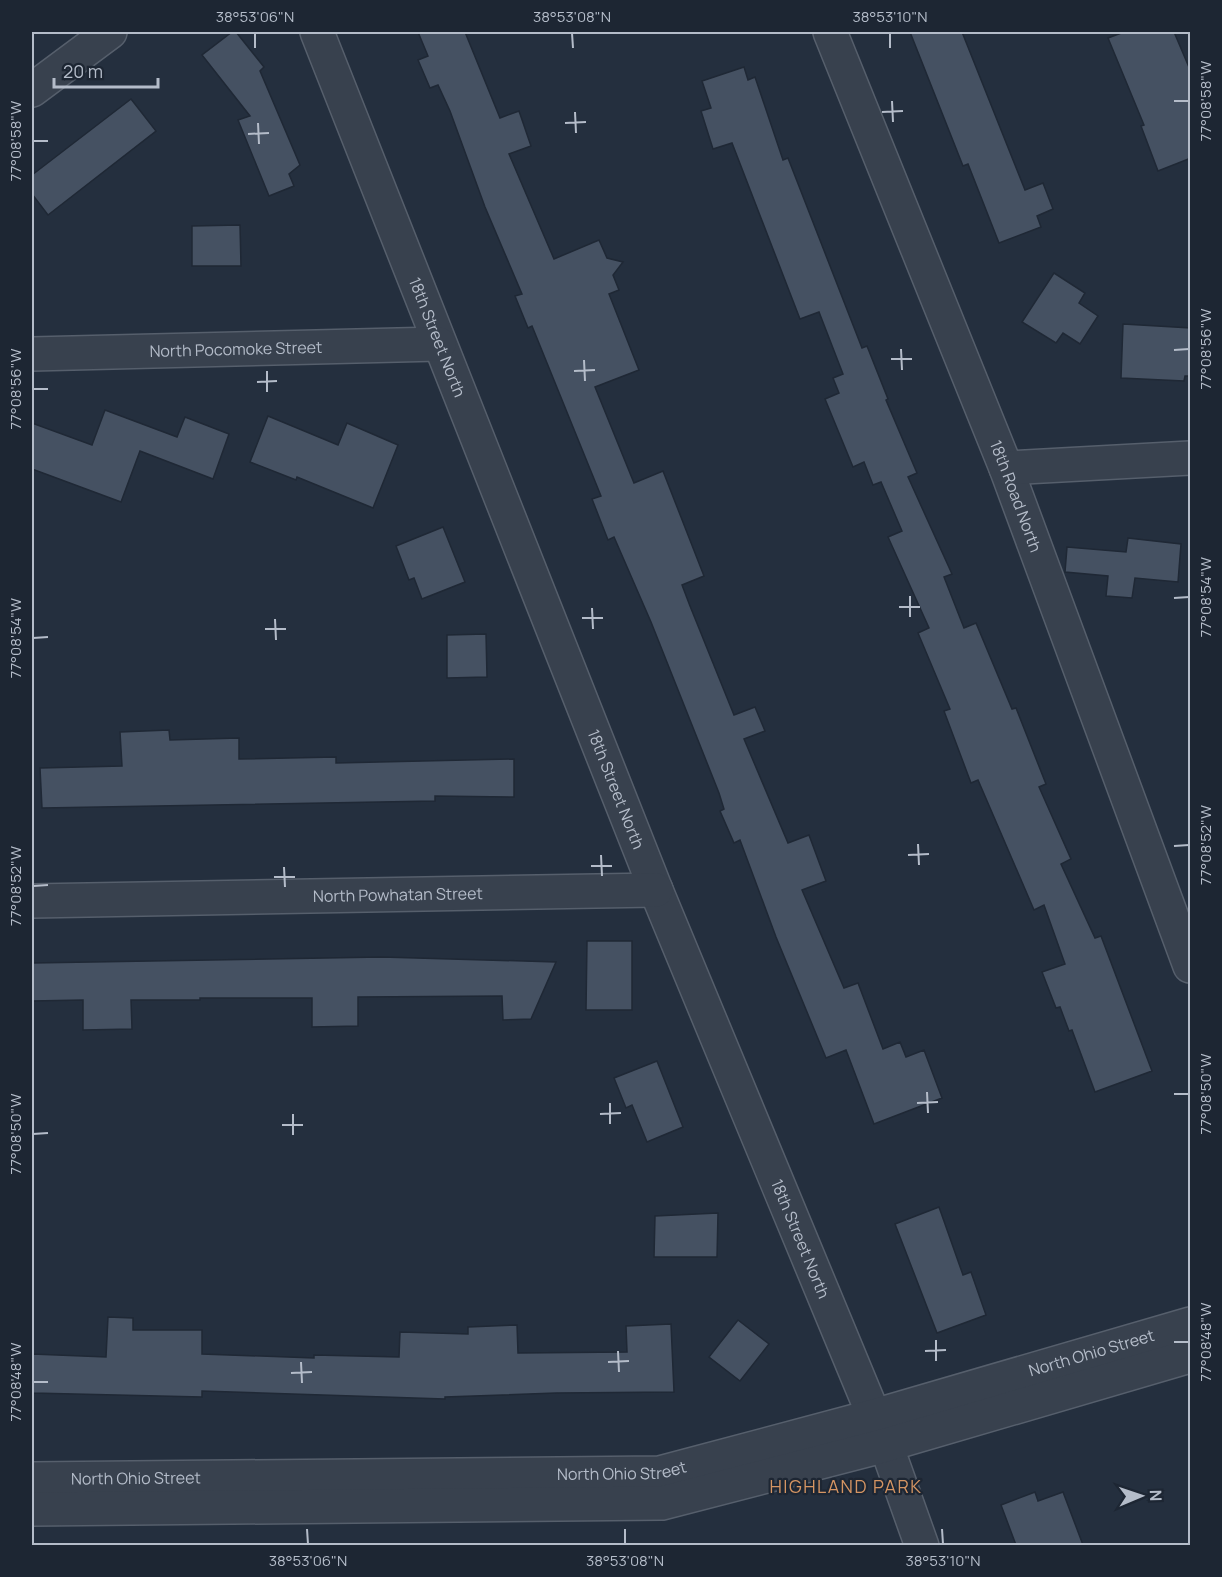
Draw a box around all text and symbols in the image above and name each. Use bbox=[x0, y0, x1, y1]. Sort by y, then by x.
text: 38°53'06"N bbox=[216, 6, 294, 27]
text: 38°53'08"N bbox=[533, 6, 611, 27]
text: 38°53'10"N bbox=[852, 6, 928, 27]
scale bar bbox=[54, 51, 158, 89]
text: 20 m bbox=[63, 59, 103, 83]
text: 77°08'58"W bbox=[1195, 61, 1216, 141]
text: 77°08'58"W bbox=[5, 101, 26, 181]
street label: 18th Street North bbox=[404, 274, 471, 400]
text: 77°08'56"W bbox=[1195, 308, 1216, 390]
street label: North Pocomoke Street bbox=[149, 336, 323, 362]
text: 77°08'56"W bbox=[5, 348, 26, 430]
street label: 18th Road North bbox=[985, 437, 1047, 555]
text: 77°08'54"W bbox=[1195, 557, 1216, 637]
text: 77°08'54"W bbox=[5, 598, 26, 678]
street label: 18th Street North bbox=[583, 726, 650, 852]
text: 77°08'52"W bbox=[1195, 805, 1216, 885]
text: 77°08'52"W bbox=[5, 846, 26, 926]
street label: North Powhatan Street bbox=[313, 882, 483, 907]
text: 77°08'50"W bbox=[1195, 1054, 1216, 1135]
text: 77°08'50"W bbox=[5, 1094, 26, 1175]
street label: 18th Street North bbox=[766, 1176, 835, 1302]
text: 77°08'48"W bbox=[1195, 1303, 1216, 1381]
street label: North Ohio Street bbox=[1026, 1324, 1157, 1381]
text: 77°08'48"W bbox=[5, 1343, 26, 1421]
street label: North Ohio Street bbox=[557, 1455, 689, 1485]
street label: North Ohio Street bbox=[71, 1466, 201, 1490]
north arrow bbox=[1111, 1466, 1171, 1526]
district label: HIGHLAND PARK bbox=[769, 1474, 923, 1498]
text: N bbox=[1145, 1489, 1167, 1502]
text: 38°53'06"N bbox=[269, 1550, 347, 1571]
text: 38°53'08"N bbox=[586, 1550, 664, 1571]
text: 38°53'10"N bbox=[905, 1550, 981, 1571]

